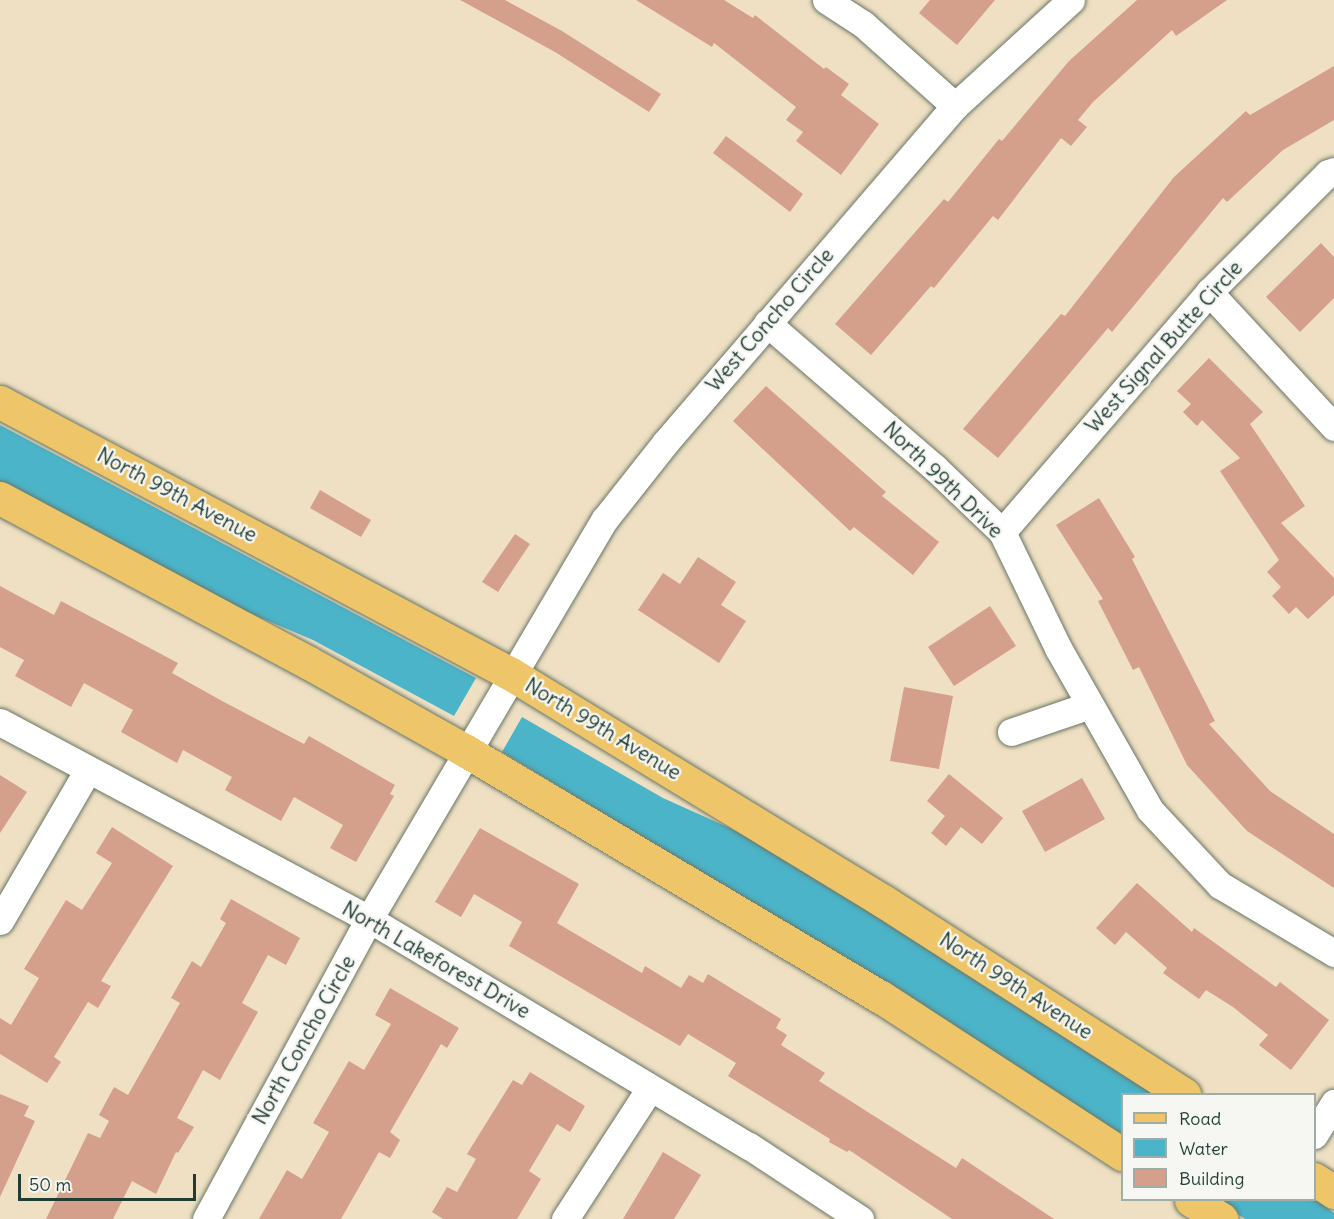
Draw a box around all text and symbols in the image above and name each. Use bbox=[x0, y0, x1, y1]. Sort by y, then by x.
street label: West Concho Circle bbox=[701, 243, 839, 397]
street label: West Signal Butte Circle bbox=[1080, 256, 1248, 438]
street label: North 99th Drive bbox=[878, 416, 1008, 544]
street label: North 99th Avenue bbox=[93, 442, 261, 548]
street label: North 99th Avenue bbox=[520, 672, 686, 786]
street label: North Lakeforest Drive bbox=[337, 896, 535, 1024]
street label: North 99th Avenue bbox=[935, 927, 1097, 1045]
street label: North Concho Circle bbox=[247, 951, 361, 1129]
legend bbox=[1121, 1093, 1316, 1201]
text: Road bbox=[1179, 1107, 1221, 1130]
text: Water bbox=[1179, 1137, 1228, 1160]
scale bar bbox=[21, 1162, 200, 1200]
text: Building bbox=[1179, 1167, 1244, 1190]
text: 50 m bbox=[29, 1173, 71, 1196]

